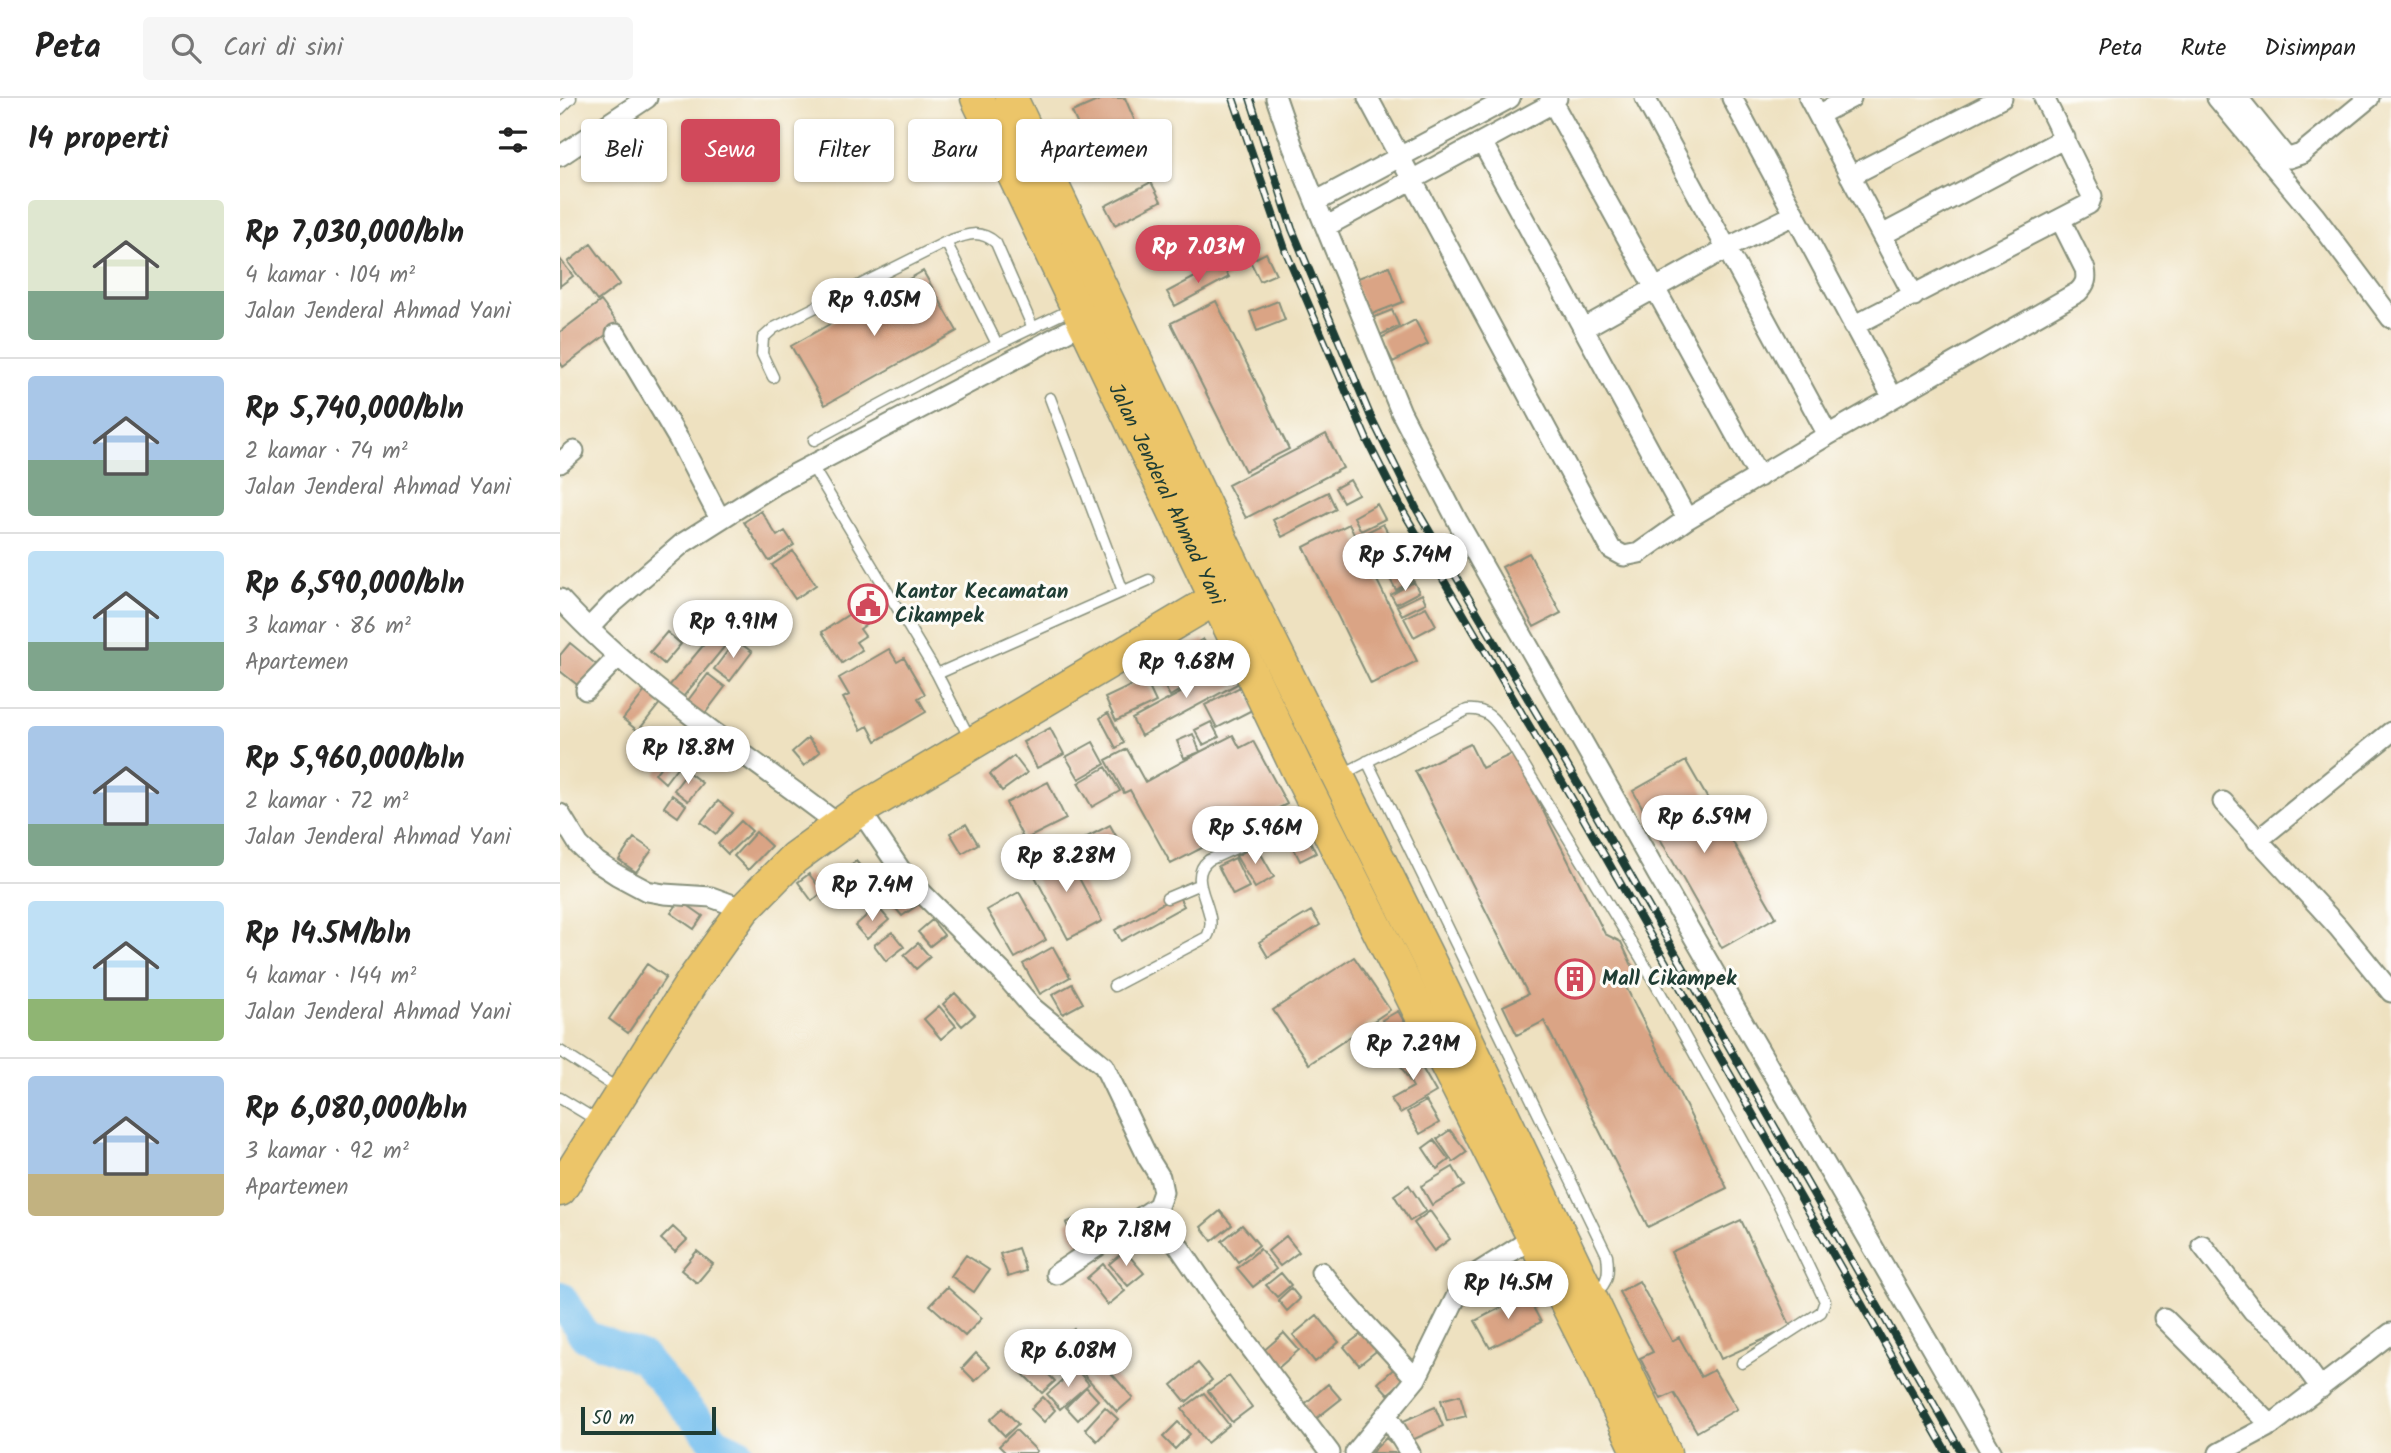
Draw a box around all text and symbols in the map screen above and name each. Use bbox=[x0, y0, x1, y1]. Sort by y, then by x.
search box bbox=[143, 17, 633, 80]
text: Peta bbox=[35, 22, 101, 75]
text: Cari di sini bbox=[223, 27, 343, 69]
icon: search bbox=[167, 29, 205, 67]
text: Peta bbox=[2098, 29, 2143, 68]
text: Rute bbox=[2181, 29, 2226, 68]
text: Disimpan bbox=[2264, 29, 2356, 68]
text: 14 properti bbox=[28, 116, 169, 164]
chip: Beli bbox=[581, 119, 667, 182]
chip: Sewa bbox=[681, 119, 780, 182]
chip: Filter bbox=[794, 119, 894, 182]
chip: Baru bbox=[908, 119, 1002, 182]
chip: Apartemen bbox=[1016, 119, 1172, 182]
icon: filters bbox=[494, 121, 532, 159]
text: Rp 7,030,000/bln bbox=[245, 210, 464, 258]
pin: Rp 7.03M bbox=[1126, 226, 1270, 285]
icon: home bbox=[84, 228, 168, 312]
text: Rp 7.03M bbox=[1151, 230, 1245, 266]
text: 4 kamar · 104 m² bbox=[245, 258, 415, 294]
pin: Rp 9.05M bbox=[802, 278, 946, 338]
text: Rp 9.05M bbox=[828, 283, 920, 319]
text: Jalan Jenderal Ahmad Yani bbox=[245, 294, 511, 330]
street label: Jalan Jenderal Ahmad Yani bbox=[1099, 378, 1234, 612]
text: Rp 5,740,000/bln bbox=[245, 386, 464, 434]
icon: home bbox=[84, 404, 168, 488]
text: 2 kamar · 74 m² bbox=[245, 434, 408, 470]
text: Jalan Jenderal Ahmad Yani bbox=[245, 470, 511, 506]
pin: Rp 5.74M bbox=[1333, 533, 1477, 593]
text: Rp 5.74M bbox=[1359, 538, 1451, 574]
text: Rp 6,590,000/bln bbox=[245, 561, 465, 609]
place label: Kantor Kecamatan Cikampek bbox=[895, 576, 1068, 633]
icon: home bbox=[84, 579, 168, 663]
public building icon: Kantor Kecamatan Cikampek bbox=[847, 583, 889, 625]
pin: Rp 9.91M bbox=[661, 601, 805, 660]
text: Rp 9.91M bbox=[689, 605, 777, 641]
text: 3 kamar · 86 m² bbox=[245, 609, 411, 645]
pin: Rp 9.68M bbox=[1114, 640, 1258, 700]
text: Apartemen bbox=[245, 645, 349, 681]
text: Rp 9.68M bbox=[1138, 645, 1234, 681]
pin: Rp 18.8M bbox=[616, 726, 760, 786]
text: Rp 18.8M bbox=[642, 731, 734, 767]
text: Rp 5,960,000/bln bbox=[245, 736, 465, 784]
icon: home bbox=[84, 754, 168, 838]
text: 2 kamar · 72 m² bbox=[245, 784, 408, 820]
pin: Rp 6.59M bbox=[1632, 796, 1776, 855]
text: Rp 6.59M bbox=[1657, 800, 1751, 836]
pin: Rp 5.96M bbox=[1183, 806, 1327, 866]
text: Rp 5.96M bbox=[1208, 811, 1302, 847]
text: Jalan Jenderal Ahmad Yani bbox=[245, 820, 511, 856]
pin: Rp 8.28M bbox=[994, 834, 1138, 894]
text: Rp 8.28M bbox=[1017, 839, 1115, 875]
pin: Rp 7.4M bbox=[807, 864, 937, 923]
text: Rp 7.4M bbox=[831, 868, 913, 904]
text: Rp 14.5M/bln bbox=[245, 911, 411, 959]
icon: home bbox=[84, 929, 168, 1013]
building icon: Mall Cikampek bbox=[1554, 958, 1596, 1000]
text: 4 kamar · 144 m² bbox=[245, 959, 416, 995]
place label: Mall Cikampek bbox=[1602, 963, 1737, 996]
text: Jalan Jenderal Ahmad Yani bbox=[245, 995, 511, 1031]
pin: Rp 7.29M bbox=[1341, 1023, 1485, 1082]
text: Rp 7.29M bbox=[1366, 1027, 1460, 1063]
text: Rp 6,080,000/bln bbox=[245, 1086, 467, 1134]
icon: home bbox=[84, 1104, 168, 1188]
text: 3 kamar · 92 m² bbox=[245, 1134, 409, 1170]
text: Apartemen bbox=[245, 1170, 349, 1206]
pin: Rp 7.18M bbox=[1054, 1208, 1198, 1268]
text: Rp 7.18M bbox=[1081, 1213, 1171, 1249]
pin: Rp 14.5M bbox=[1436, 1262, 1580, 1321]
text: Rp 14.5M bbox=[1463, 1266, 1553, 1302]
pin: Rp 6.08M bbox=[996, 1330, 1140, 1389]
text: Rp 6.08M bbox=[1020, 1334, 1116, 1370]
scale bar bbox=[581, 1404, 716, 1436]
text: 50 m bbox=[592, 1404, 634, 1434]

